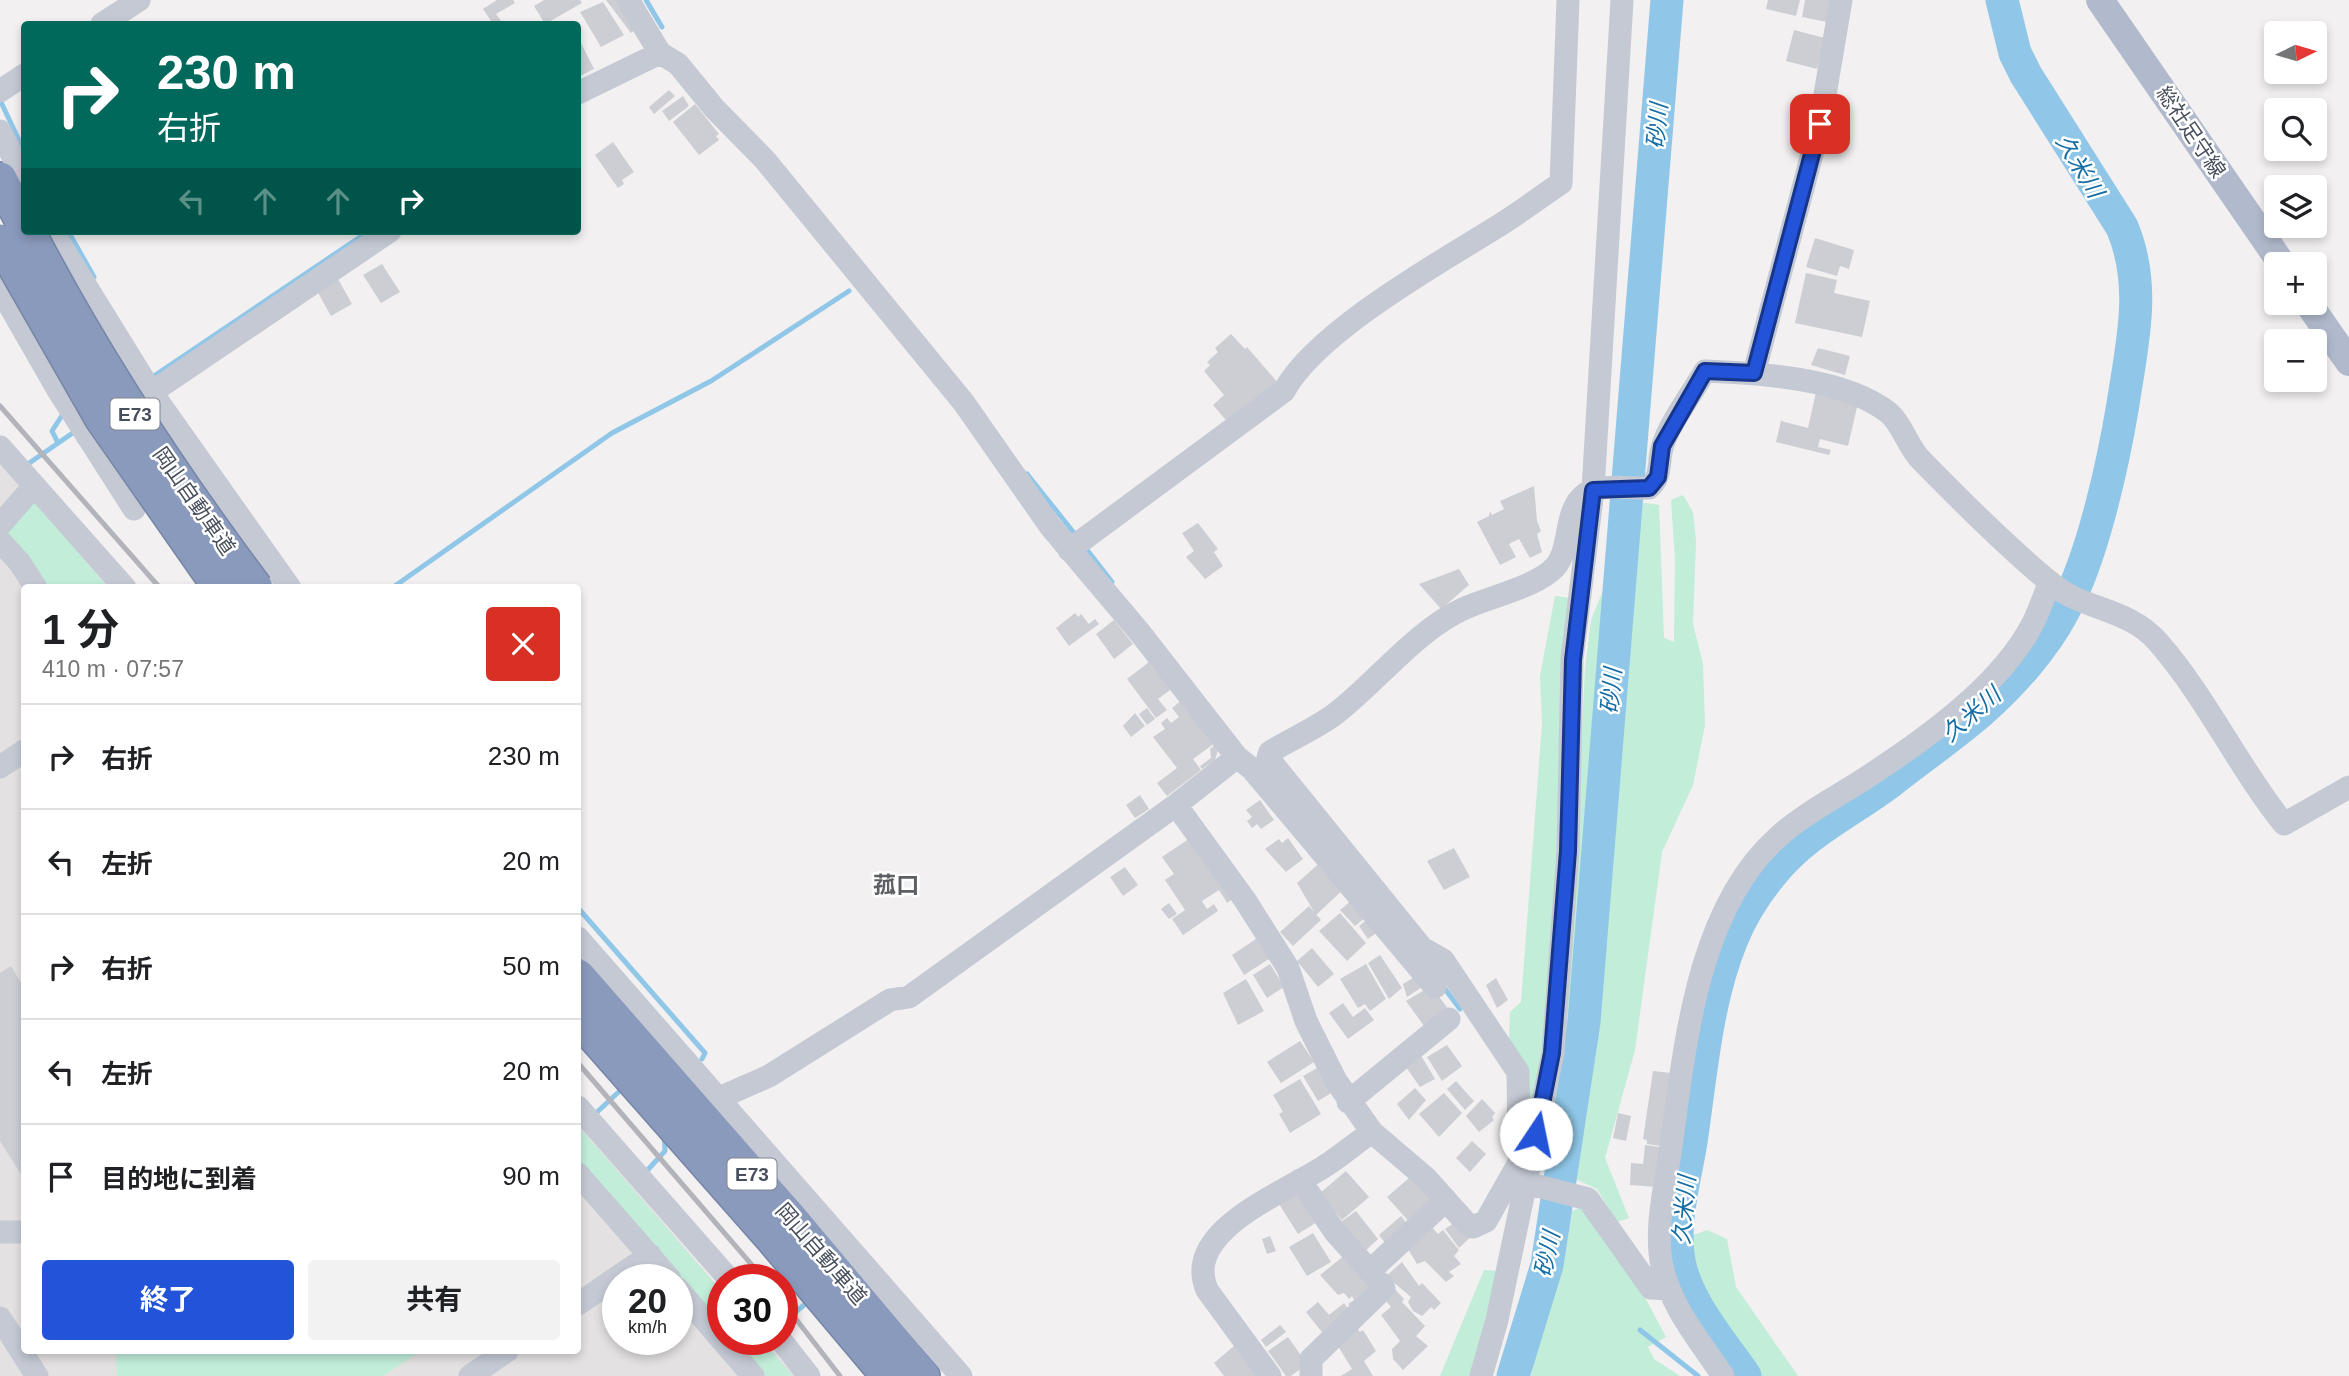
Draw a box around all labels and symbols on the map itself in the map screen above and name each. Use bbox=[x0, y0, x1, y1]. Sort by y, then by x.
north arrow bbox=[2264, 21, 2328, 84]
street label: 総社足守線 bbox=[2153, 82, 2230, 182]
pin bbox=[1790, 94, 1850, 154]
water label: 砂川 bbox=[1642, 99, 1672, 150]
water label: 久米川 bbox=[2051, 130, 2110, 205]
road number: E73 bbox=[110, 398, 160, 430]
street label: 岡山自動車道 bbox=[149, 443, 240, 559]
water label: 砂川 bbox=[1596, 664, 1626, 715]
water label: 久米川 bbox=[1936, 680, 2008, 746]
district label: 菰口 bbox=[873, 872, 919, 898]
position arrow bbox=[1499, 1097, 1573, 1171]
road number: E73 bbox=[728, 1158, 776, 1190]
water label: 久米川 bbox=[1668, 1172, 1700, 1246]
street label: 岡山自動車道 bbox=[771, 1199, 871, 1309]
water label: 砂川 bbox=[1530, 1226, 1565, 1279]
speed limit sign: 30 bbox=[707, 1264, 798, 1355]

